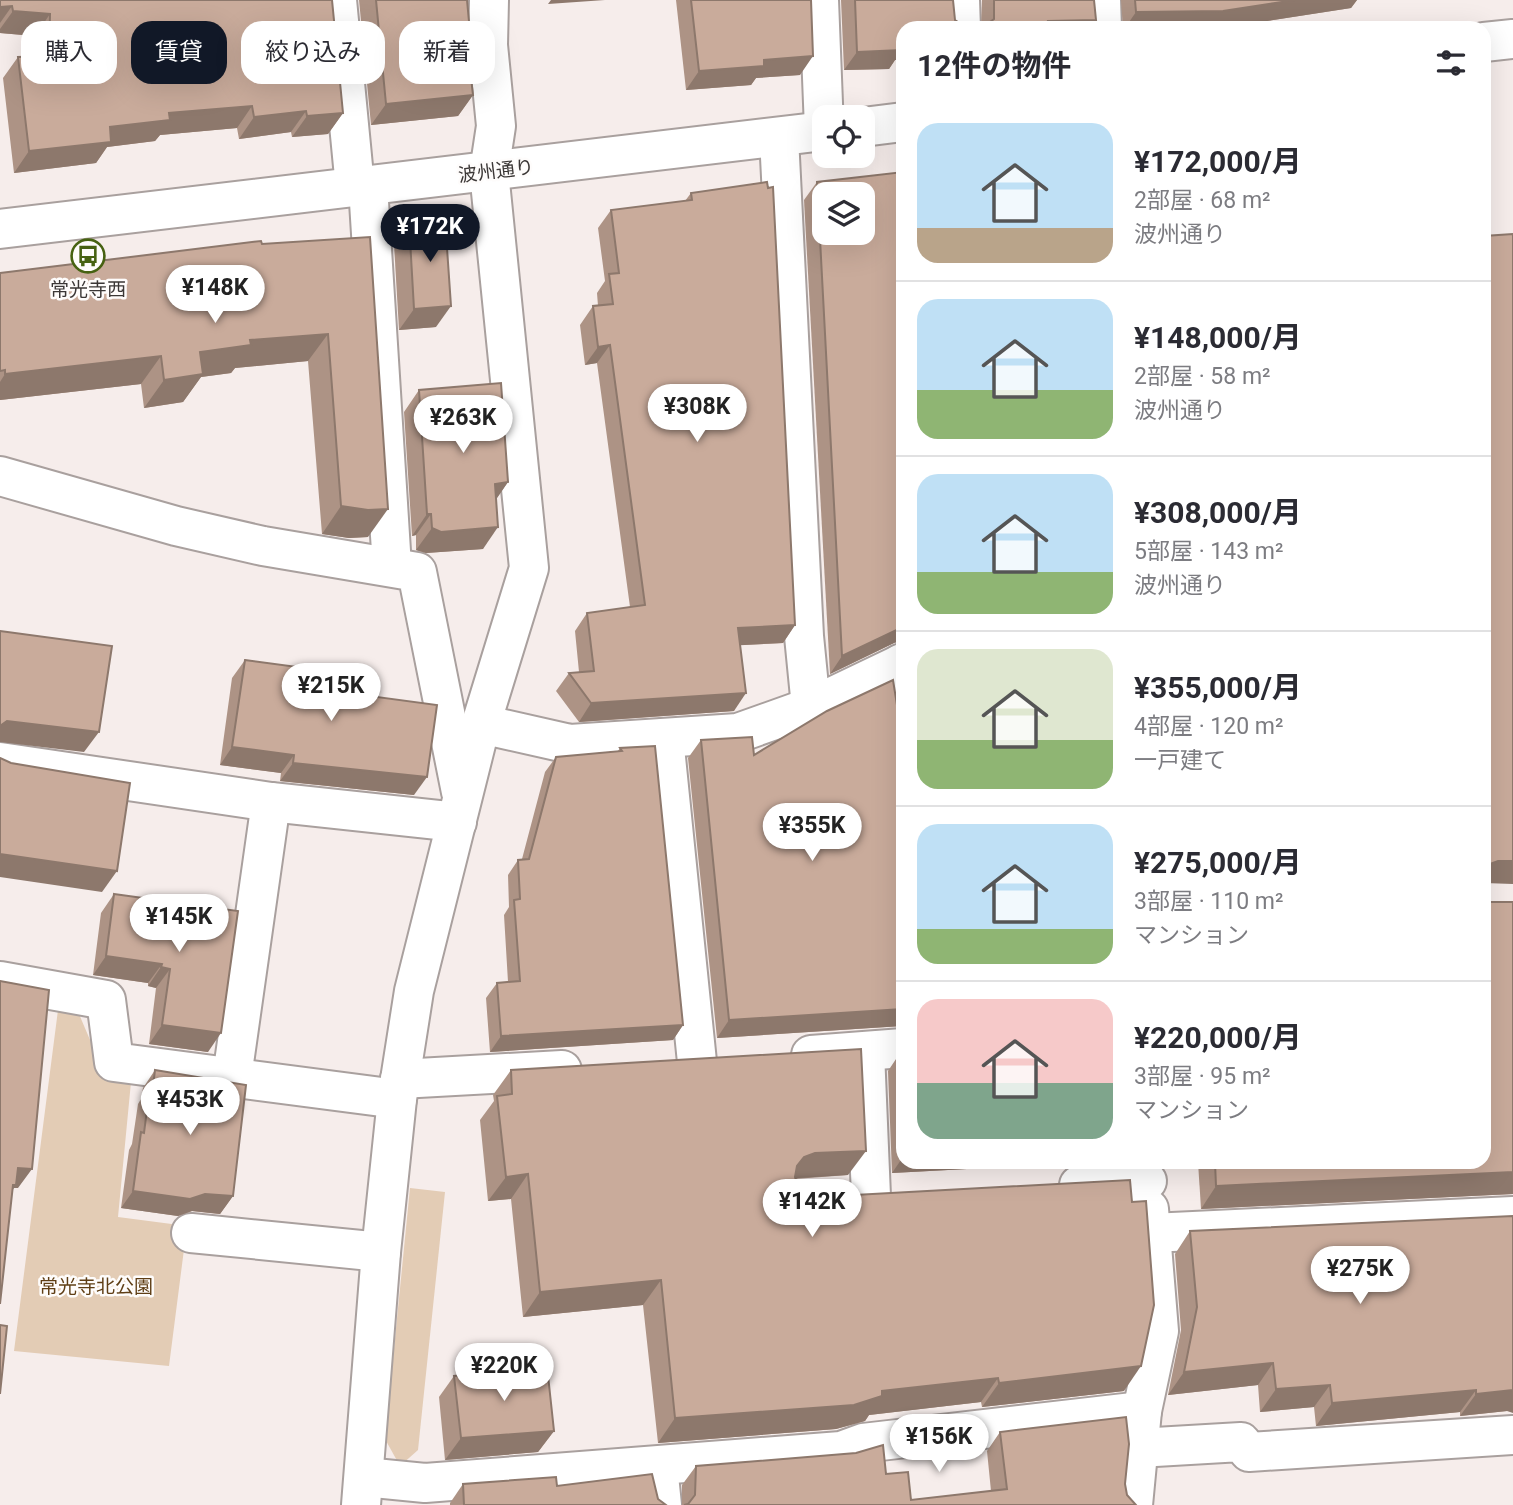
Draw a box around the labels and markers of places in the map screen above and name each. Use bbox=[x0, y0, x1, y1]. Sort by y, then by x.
pin: ¥172K bbox=[381, 204, 479, 264]
bus stop icon: 常光寺西 bbox=[69, 237, 107, 275]
pin: ¥148K bbox=[166, 266, 264, 325]
place label: 常光寺西 bbox=[50, 278, 126, 301]
pin: ¥308K bbox=[648, 384, 746, 444]
pin: ¥263K bbox=[414, 396, 512, 455]
pin: ¥215K bbox=[282, 664, 380, 723]
pin: ¥355K bbox=[763, 804, 861, 863]
pin: ¥145K bbox=[130, 894, 228, 954]
pin: ¥453K bbox=[141, 1078, 239, 1137]
pin: ¥142K bbox=[763, 1180, 861, 1239]
pin: ¥275K bbox=[1311, 1246, 1409, 1306]
pin: ¥220K bbox=[455, 1344, 553, 1403]
pin: ¥156K bbox=[890, 1414, 988, 1474]

